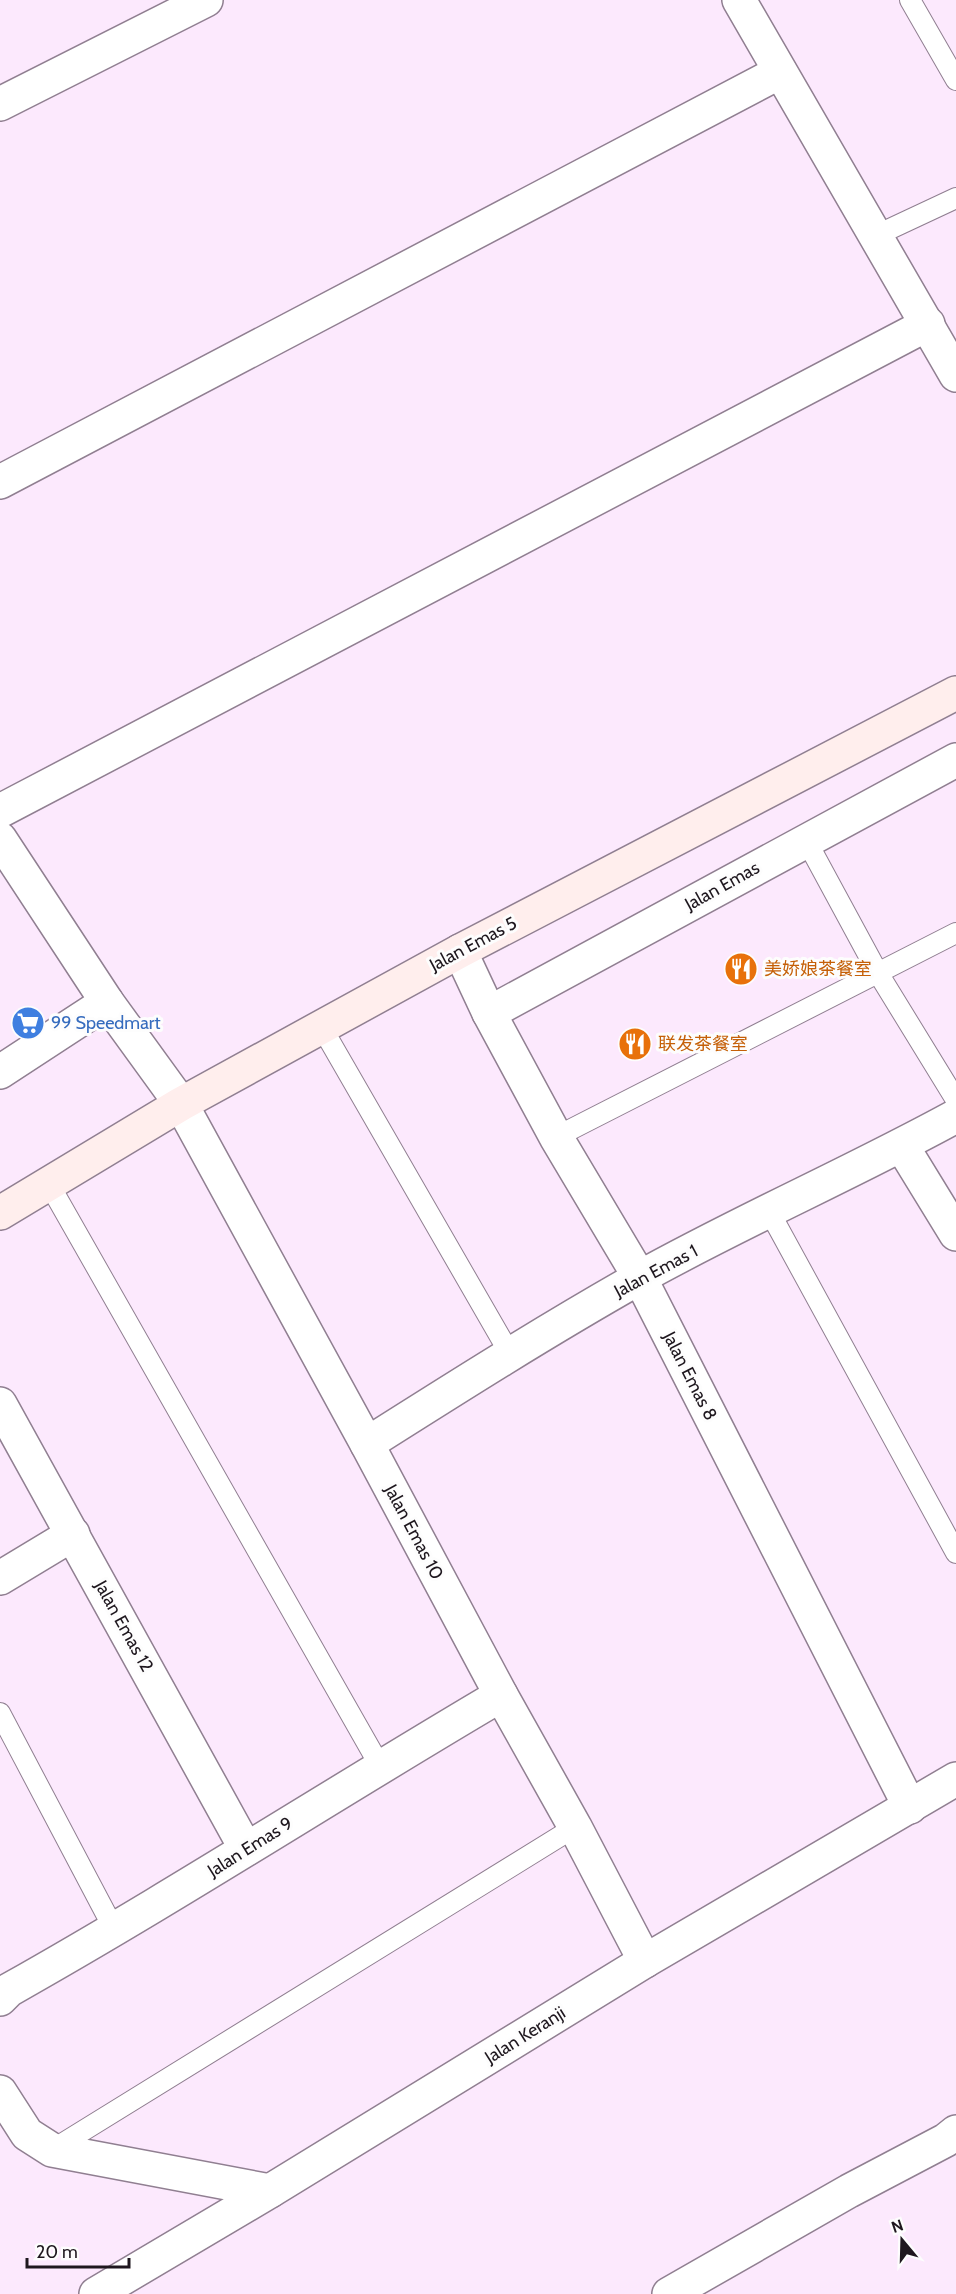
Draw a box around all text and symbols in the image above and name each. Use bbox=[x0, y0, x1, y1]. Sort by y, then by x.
street label: Jalan Emas bbox=[680, 857, 763, 916]
street label: Jalan Emas 5 bbox=[425, 912, 520, 977]
restaurant icon: 美娇娘茶餐室 bbox=[723, 951, 759, 987]
place label: 美娇娘茶餐室 bbox=[764, 958, 872, 980]
supermarket icon: 99 Speedmart bbox=[10, 1005, 46, 1041]
place label: 99 Speedmart bbox=[51, 1012, 161, 1034]
restaurant icon: 联发茶餐室 bbox=[617, 1026, 653, 1062]
place label: 联发茶餐室 bbox=[658, 1033, 748, 1055]
street label: Jalan Emas 1 bbox=[609, 1240, 702, 1303]
street label: Jalan Emas 8 bbox=[658, 1327, 722, 1424]
street label: Jalan Emas 10 bbox=[379, 1480, 448, 1583]
street label: Jalan Emas 12 bbox=[89, 1576, 158, 1676]
street label: Jalan Emas 9 bbox=[203, 1812, 297, 1882]
street label: Jalan Keranji bbox=[480, 2002, 569, 2069]
north arrow bbox=[872, 2210, 932, 2270]
text: N bbox=[889, 2215, 906, 2237]
scale bar bbox=[27, 2231, 129, 2269]
text: 20 m bbox=[36, 2241, 78, 2263]

